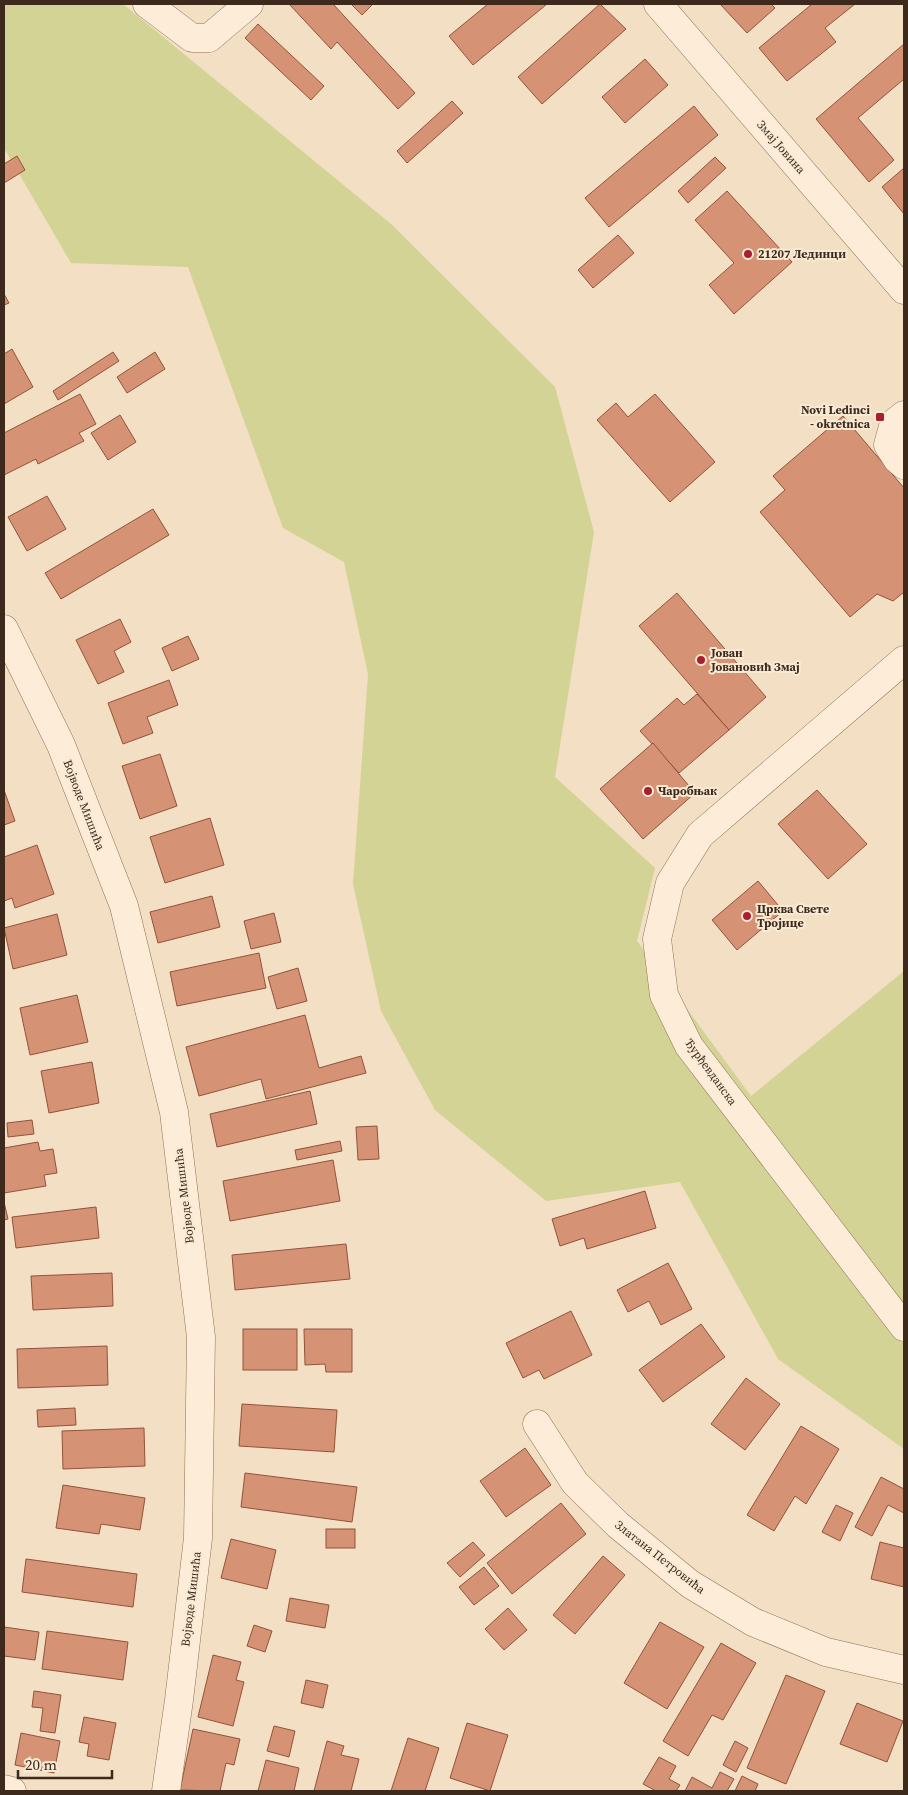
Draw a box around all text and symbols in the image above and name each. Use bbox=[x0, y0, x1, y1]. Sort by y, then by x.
street label: Змај Јовина bbox=[753, 117, 809, 178]
place label: 21207 Лединци bbox=[758, 246, 846, 262]
marker: 21207 Лединци bbox=[742, 248, 754, 260]
place label: Novi Ledinci - okretnica bbox=[801, 402, 871, 432]
marker: Novi Ledinci - okretnica bbox=[874, 411, 886, 423]
place label: Јован Јовановић Змај bbox=[710, 645, 800, 675]
marker: Јован Јовановић Змај bbox=[695, 654, 707, 666]
street label: Војводе Мишића bbox=[59, 757, 109, 853]
place label: Чаробњак bbox=[658, 783, 717, 799]
marker: Чаробњак bbox=[642, 785, 654, 797]
place label: Црква Свете Тројице bbox=[757, 901, 829, 931]
marker: Црква Свете Тројице bbox=[741, 910, 753, 922]
street label: Ђурђевданска bbox=[681, 1035, 741, 1109]
street label: Војводе Мишића bbox=[170, 1147, 198, 1244]
street label: Златана Петровића bbox=[612, 1517, 709, 1598]
street label: Војводе Мишића bbox=[177, 1550, 205, 1647]
scale bar bbox=[18, 1748, 111, 1780]
text: 20 m bbox=[25, 1754, 57, 1775]

